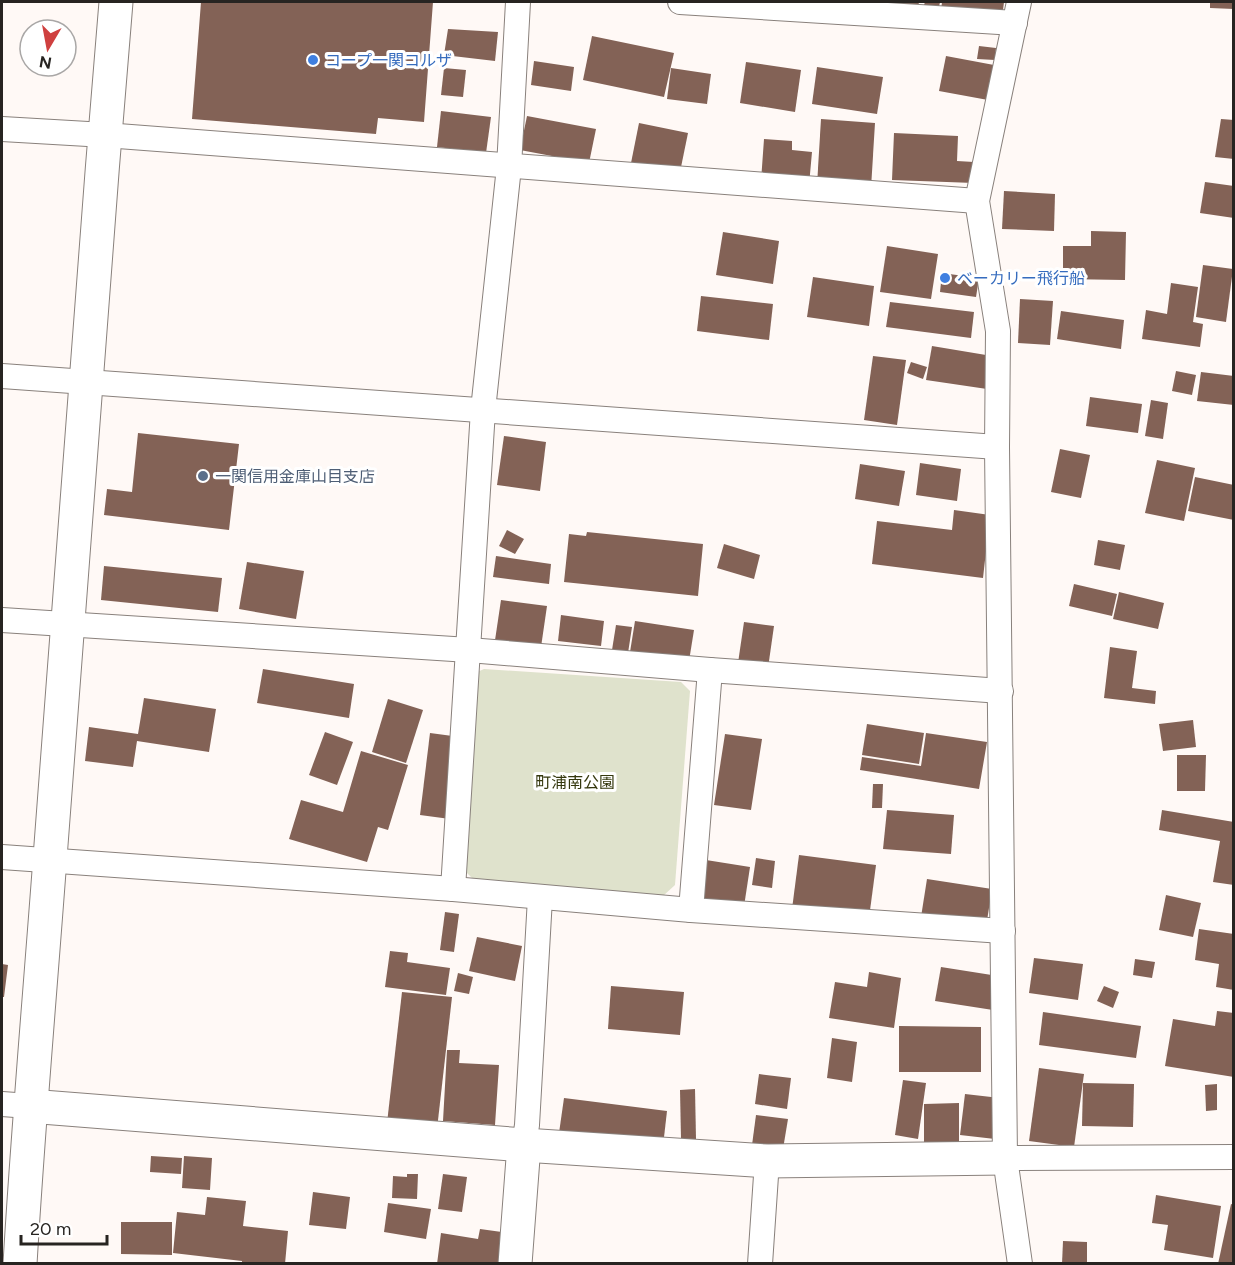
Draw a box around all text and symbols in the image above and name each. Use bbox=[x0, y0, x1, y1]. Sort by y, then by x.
north arrow bbox=[18, 18, 78, 78]
place label: コープ一関コルザ bbox=[325, 51, 452, 70]
text: N bbox=[38, 52, 53, 73]
marker: コープ一関コルザ bbox=[306, 53, 320, 67]
place label: ベーカリー飛行船 bbox=[957, 269, 1085, 288]
marker: ベーカリー飛行船 bbox=[938, 271, 952, 285]
place label: 一関信用金庫山目支店 bbox=[215, 467, 375, 486]
marker: 一関信用金庫山目支店 bbox=[196, 469, 210, 483]
park label: 町浦南公園 bbox=[535, 773, 615, 792]
scale bar bbox=[21, 1208, 106, 1246]
text: 20 m bbox=[30, 1218, 71, 1240]

